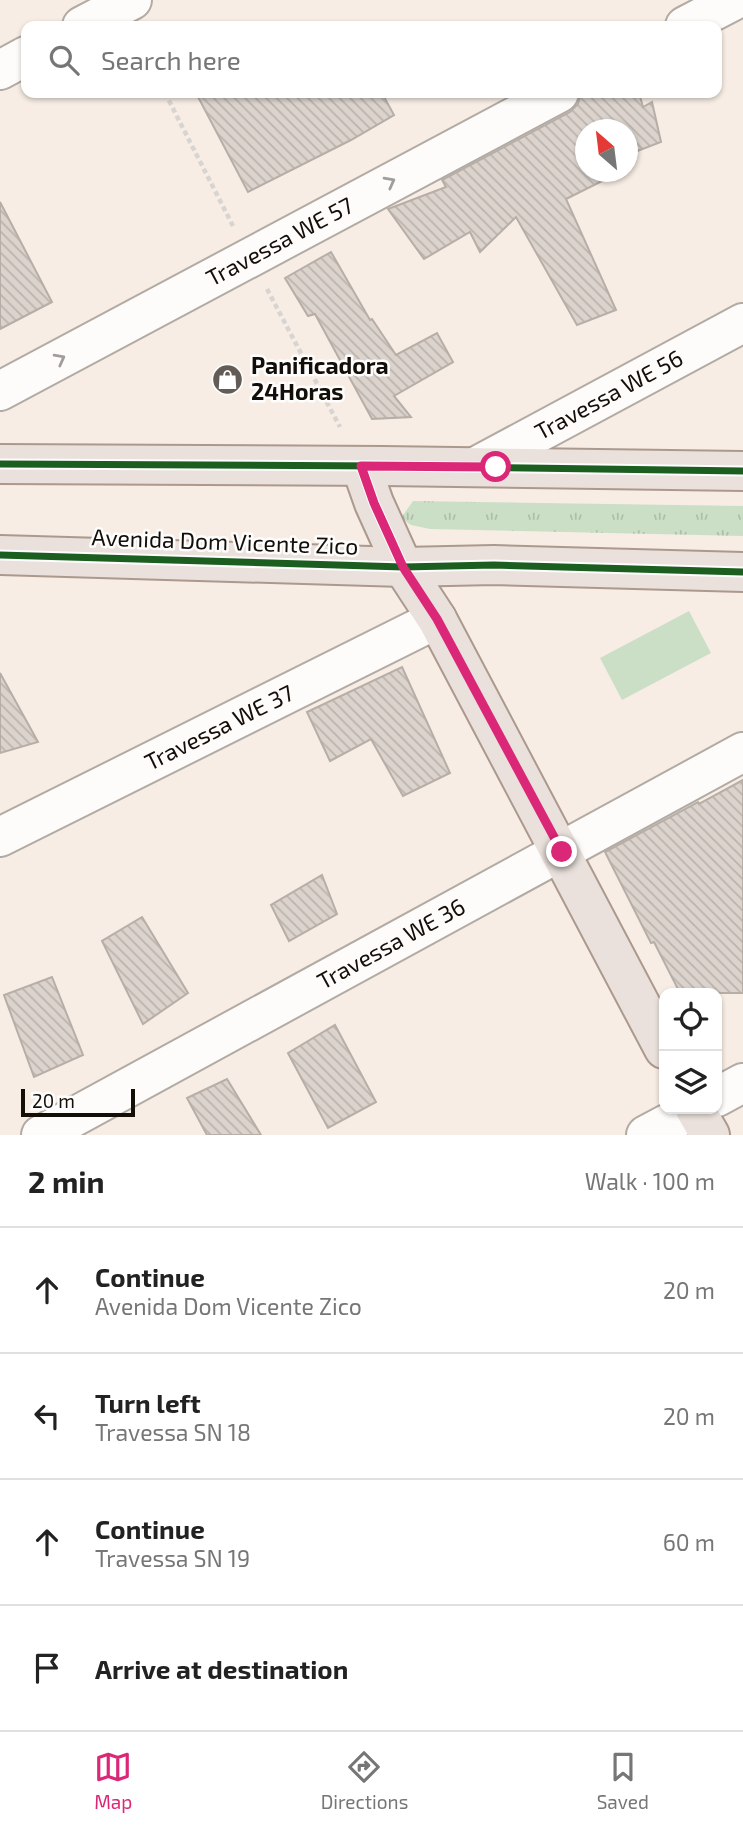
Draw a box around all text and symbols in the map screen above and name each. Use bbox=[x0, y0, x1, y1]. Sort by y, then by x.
search box bbox=[21, 21, 722, 98]
icon: search bbox=[45, 41, 83, 79]
text: Search here bbox=[101, 44, 241, 75]
north arrow bbox=[575, 119, 638, 182]
one-way arrow bbox=[383, 177, 396, 190]
street label: Travessa WE 57 bbox=[201, 190, 358, 292]
street label: Travessa WE 56 bbox=[530, 343, 687, 445]
place label: Panificadora 24Horas bbox=[251, 351, 389, 405]
one-way arrow bbox=[53, 353, 65, 367]
shop icon: Panificadora 24Horas bbox=[211, 362, 245, 396]
route start bbox=[480, 451, 511, 482]
street label: Avenida Dom Vicente Zico bbox=[91, 522, 359, 560]
street label: Travessa WE 37 bbox=[140, 678, 298, 776]
route end bbox=[546, 836, 577, 867]
street label: Travessa WE 36 bbox=[312, 891, 470, 995]
map controls bbox=[659, 988, 722, 1114]
button: locate bbox=[659, 988, 722, 1051]
button: layers bbox=[659, 1051, 722, 1114]
scale bar bbox=[21, 1086, 135, 1118]
text: 20 m bbox=[32, 1089, 75, 1112]
text: 2 min bbox=[28, 1163, 105, 1199]
text: Walk · 100 m bbox=[585, 1167, 715, 1195]
text: Continue bbox=[95, 1261, 205, 1292]
icon: ahead bbox=[28, 1271, 66, 1309]
text: 20 m bbox=[663, 1276, 715, 1304]
text: Avenida Dom Vicente Zico bbox=[95, 1292, 362, 1320]
text: Turn left bbox=[95, 1387, 201, 1418]
icon: left bbox=[28, 1397, 66, 1435]
text: 20 m bbox=[663, 1402, 715, 1430]
text: Travessa SN 18 bbox=[95, 1418, 251, 1446]
text: Continue bbox=[95, 1513, 205, 1544]
icon: ahead bbox=[28, 1523, 66, 1561]
text: 60 m bbox=[663, 1528, 715, 1556]
text: Travessa SN 19 bbox=[95, 1544, 250, 1572]
icon: arrive bbox=[28, 1649, 66, 1687]
text: Arrive at destination bbox=[95, 1653, 348, 1684]
tab: Map bbox=[94, 1748, 132, 1813]
tab: Directions bbox=[321, 1748, 408, 1813]
tab: Saved bbox=[597, 1748, 649, 1813]

